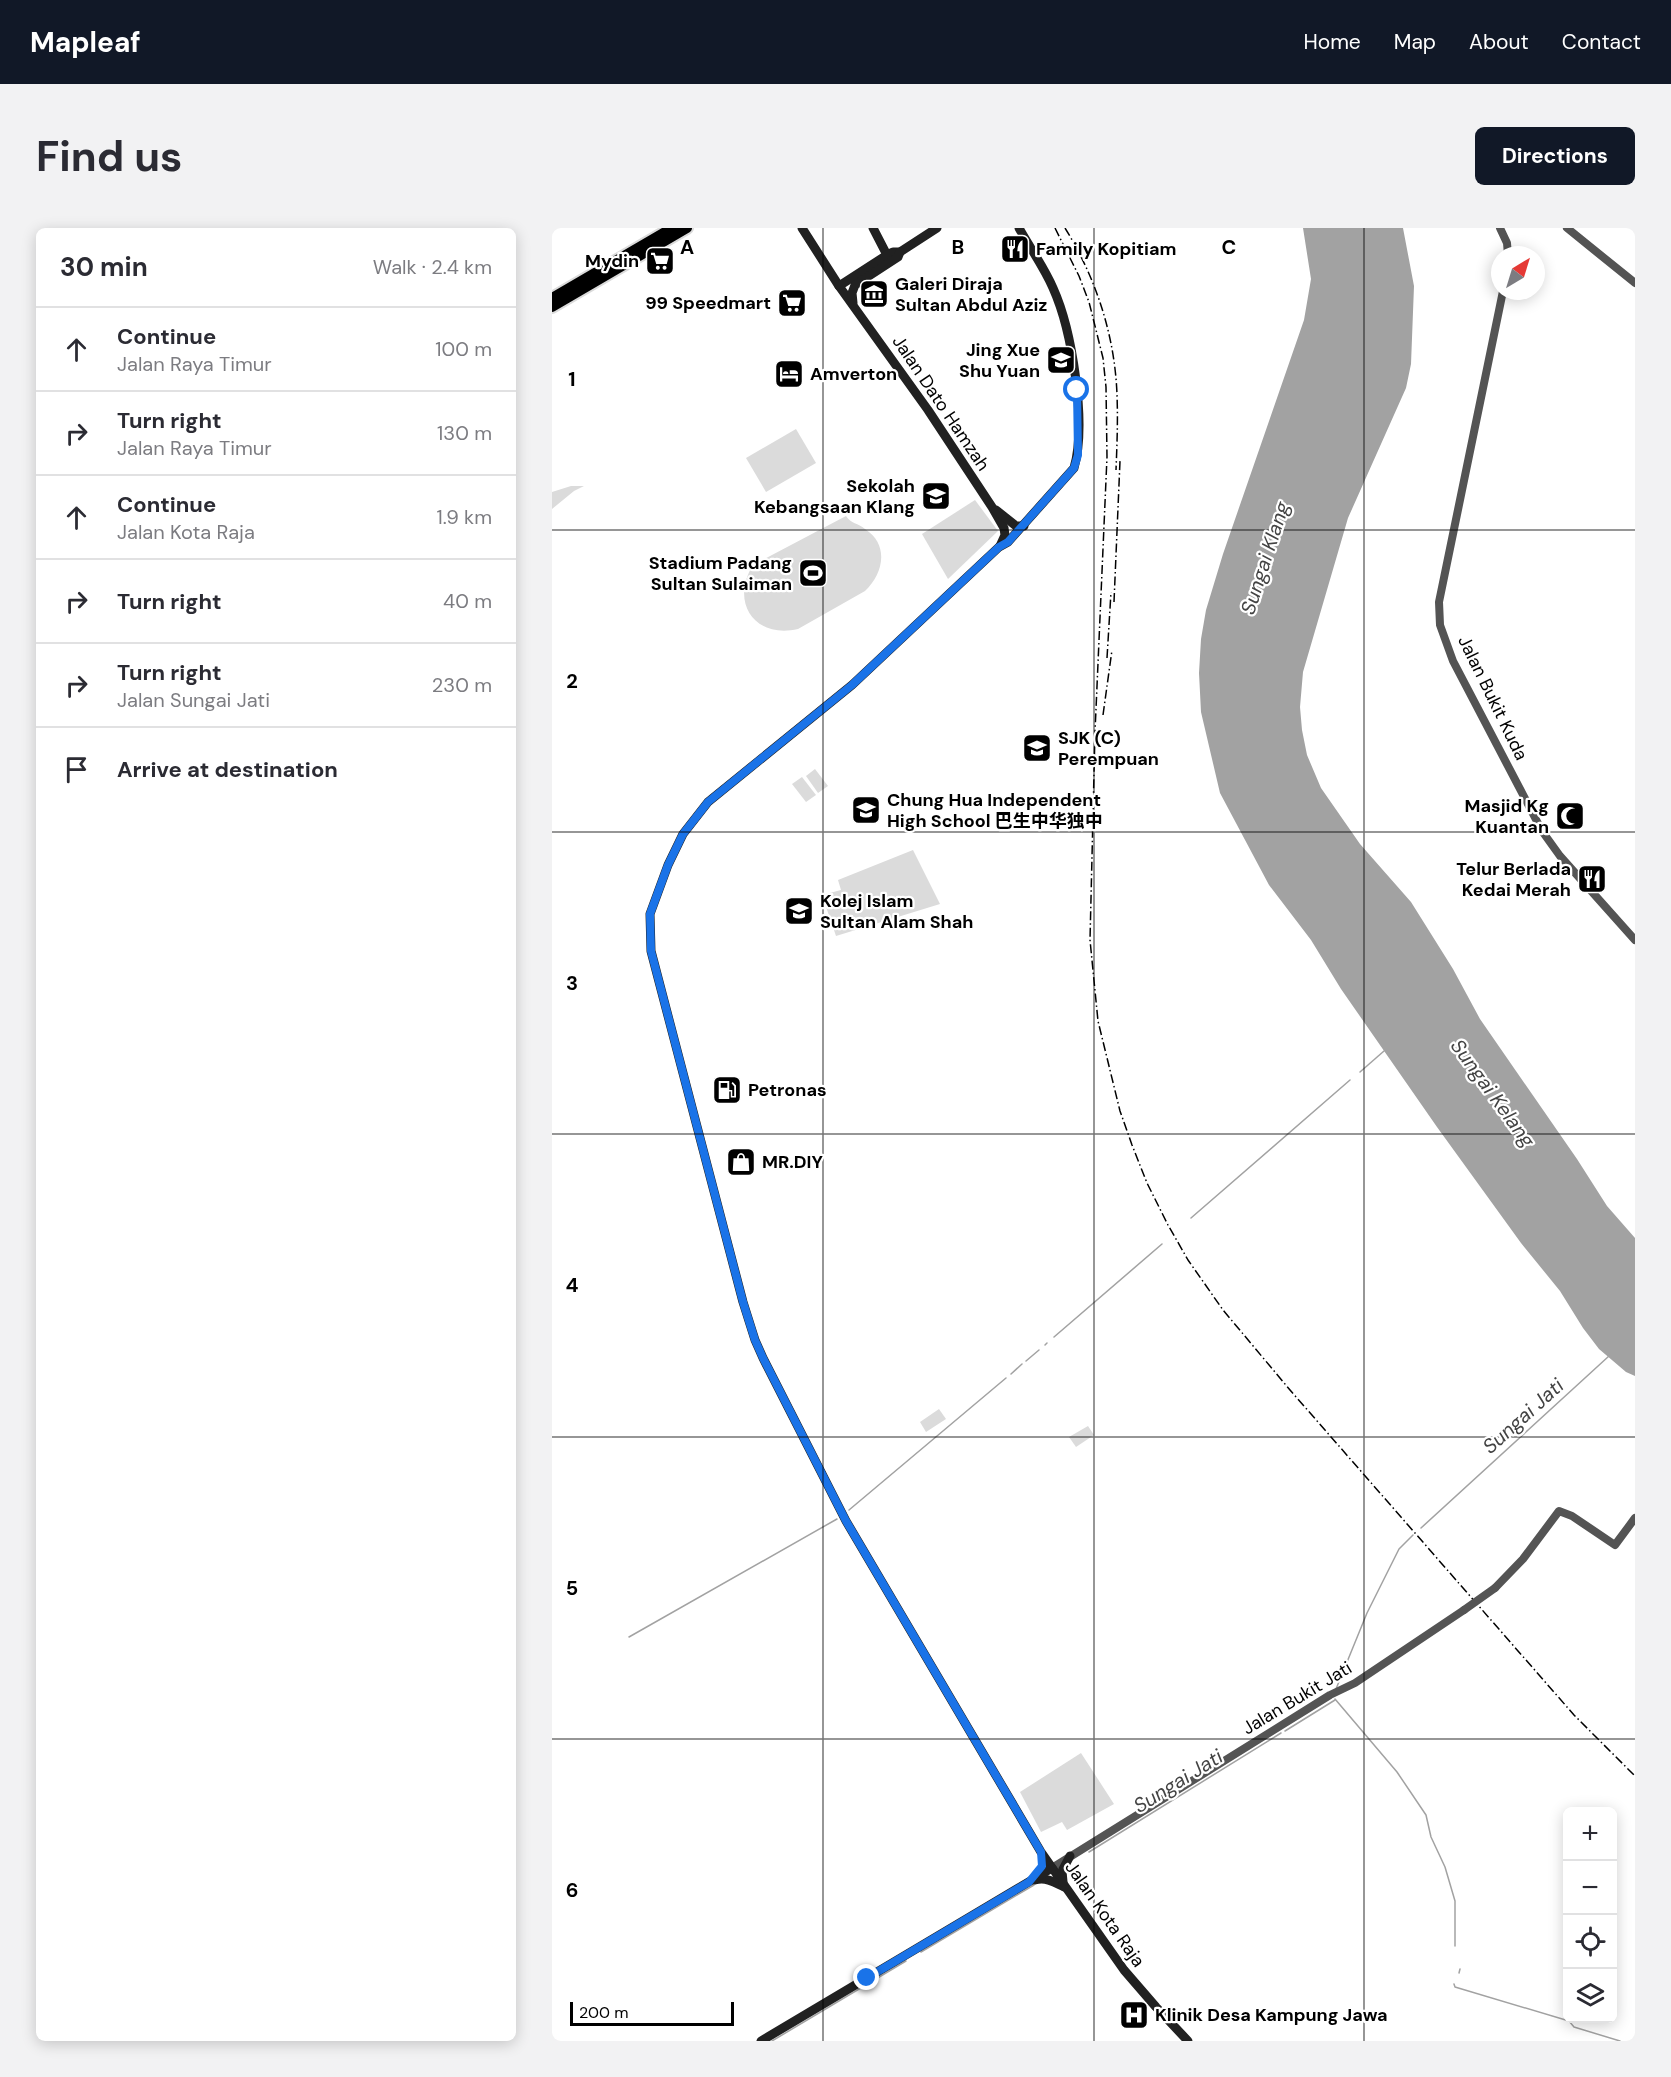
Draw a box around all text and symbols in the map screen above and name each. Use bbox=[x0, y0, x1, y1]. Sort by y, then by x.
text: Mapleaf bbox=[30, 24, 141, 61]
text: Home bbox=[1303, 28, 1361, 56]
text: Map bbox=[1394, 28, 1436, 56]
text: About bbox=[1469, 28, 1529, 56]
text: Contact bbox=[1562, 28, 1641, 56]
button: Directions bbox=[1475, 127, 1635, 185]
text: Find us bbox=[36, 129, 182, 184]
restaurant icon: Family Kopitiam bbox=[999, 233, 1031, 265]
text: A bbox=[680, 234, 694, 260]
text: B bbox=[952, 234, 964, 260]
text: C bbox=[1222, 234, 1236, 260]
place label: Family Kopitiam bbox=[1036, 237, 1176, 261]
supermarket icon: Mydin bbox=[644, 245, 676, 277]
north arrow bbox=[1491, 246, 1545, 300]
place label: Mydin bbox=[585, 249, 639, 273]
text: 30 min bbox=[60, 250, 148, 284]
text: Walk · 2.4 km bbox=[373, 254, 492, 280]
place label: Galeri Diraja Sultan Abdul Aziz bbox=[895, 272, 1047, 317]
museum icon: Galeri Diraja Sultan Abdul Aziz bbox=[858, 278, 890, 310]
supermarket icon: 99 Speedmart bbox=[776, 287, 808, 319]
place label: 99 Speedmart bbox=[645, 291, 771, 315]
text: Continue bbox=[117, 322, 216, 351]
street label: Jalan Dato Hamzah bbox=[887, 331, 995, 475]
icon: ahead bbox=[60, 333, 93, 366]
text: 100 m bbox=[435, 336, 492, 362]
place label: Jing Xue Shu Yuan bbox=[959, 338, 1040, 383]
school or university icon: Jing Xue Shu Yuan bbox=[1045, 344, 1077, 376]
text: Jalan Raya Timur bbox=[117, 351, 272, 377]
hotel icon: Amverton bbox=[773, 358, 805, 390]
place label: Amverton bbox=[810, 362, 897, 386]
text: 1 bbox=[568, 366, 576, 392]
route start bbox=[1063, 376, 1089, 402]
text: Turn right bbox=[117, 406, 222, 435]
icon: right bbox=[60, 417, 93, 450]
text: 130 m bbox=[437, 420, 492, 446]
text: Jalan Raya Timur bbox=[117, 435, 272, 461]
place label: Sekolah Kebangsaan Klang bbox=[754, 474, 915, 519]
school or university icon: Sekolah Kebangsaan Klang bbox=[920, 480, 952, 512]
text: Continue bbox=[117, 490, 216, 519]
water label: Sungai Klang bbox=[1235, 497, 1296, 618]
icon: ahead bbox=[60, 501, 93, 534]
text: 1.9 km bbox=[437, 504, 492, 530]
text: Jalan Kota Raja bbox=[117, 519, 255, 545]
place label: Stadium Padang Sultan Sulaiman bbox=[649, 551, 792, 596]
sports icon: Stadium Padang Sultan Sulaiman bbox=[797, 557, 829, 589]
icon: right bbox=[60, 585, 93, 618]
text: Turn right bbox=[117, 587, 222, 616]
text: 40 m bbox=[443, 588, 492, 614]
street label: Jalan Bukit Kuda bbox=[1452, 632, 1534, 764]
text: Turn right bbox=[117, 658, 222, 687]
text: 2 bbox=[566, 668, 578, 694]
icon: right bbox=[60, 669, 93, 702]
text: 230 m bbox=[432, 672, 492, 698]
text: Jalan Sungai Jati bbox=[117, 687, 270, 713]
place label: SJK (C) Perempuan bbox=[1058, 726, 1159, 771]
school or university icon: SJK (C) Perempuan bbox=[1021, 732, 1053, 764]
icon: arrive bbox=[60, 753, 93, 786]
text: Arrive at destination bbox=[117, 755, 338, 784]
place label: Chung Hua Independent High School 巴生中华独中 bbox=[887, 788, 1103, 833]
school or university icon: Chung Hua Independent High School 巴生中华独中 bbox=[850, 794, 882, 826]
place label: Masjid Kg Kuantan bbox=[1465, 794, 1549, 839]
mosque icon: Masjid Kg Kuantan bbox=[1554, 800, 1586, 832]
place label: Telur Berlada Kedai Merah bbox=[1456, 857, 1571, 902]
restaurant icon: Telur Berlada Kedai Merah bbox=[1576, 863, 1608, 895]
place label: Kolej Islam Sultan Alam Shah bbox=[820, 889, 973, 934]
school or university icon: Kolej Islam Sultan Alam Shah bbox=[783, 895, 815, 927]
text: 3 bbox=[566, 970, 578, 996]
water label: Sungai Kelang bbox=[1445, 1034, 1542, 1153]
fuel station icon: Petronas bbox=[711, 1074, 743, 1106]
place label: Petronas bbox=[748, 1078, 827, 1102]
shop icon: MR.DIY bbox=[725, 1146, 757, 1178]
place label: MR.DIY bbox=[762, 1150, 823, 1174]
text: 4 bbox=[566, 1272, 579, 1298]
water label: Sungai Jati bbox=[1477, 1372, 1570, 1459]
text: 5 bbox=[566, 1575, 578, 1601]
street label: Jalan Bukit Jati bbox=[1238, 1656, 1356, 1740]
water label: Sungai Jati bbox=[1128, 1743, 1229, 1819]
map controls bbox=[1563, 1807, 1617, 2023]
button: + bbox=[1563, 1807, 1617, 1861]
street label: Jalan Kota Raja bbox=[1060, 1856, 1150, 1972]
button: − bbox=[1563, 1861, 1617, 1915]
text: 6 bbox=[566, 1877, 578, 1903]
button: locate bbox=[1563, 1915, 1617, 1969]
route end bbox=[853, 1964, 879, 1990]
button: layers bbox=[1563, 1969, 1617, 2023]
scale bar bbox=[570, 1999, 734, 2026]
hospital icon: Klinik Desa Kampung Jawa bbox=[1118, 1999, 1150, 2031]
text: 200 m bbox=[579, 2002, 628, 2023]
place label: Klinik Desa Kampung Jawa bbox=[1155, 2003, 1388, 2027]

